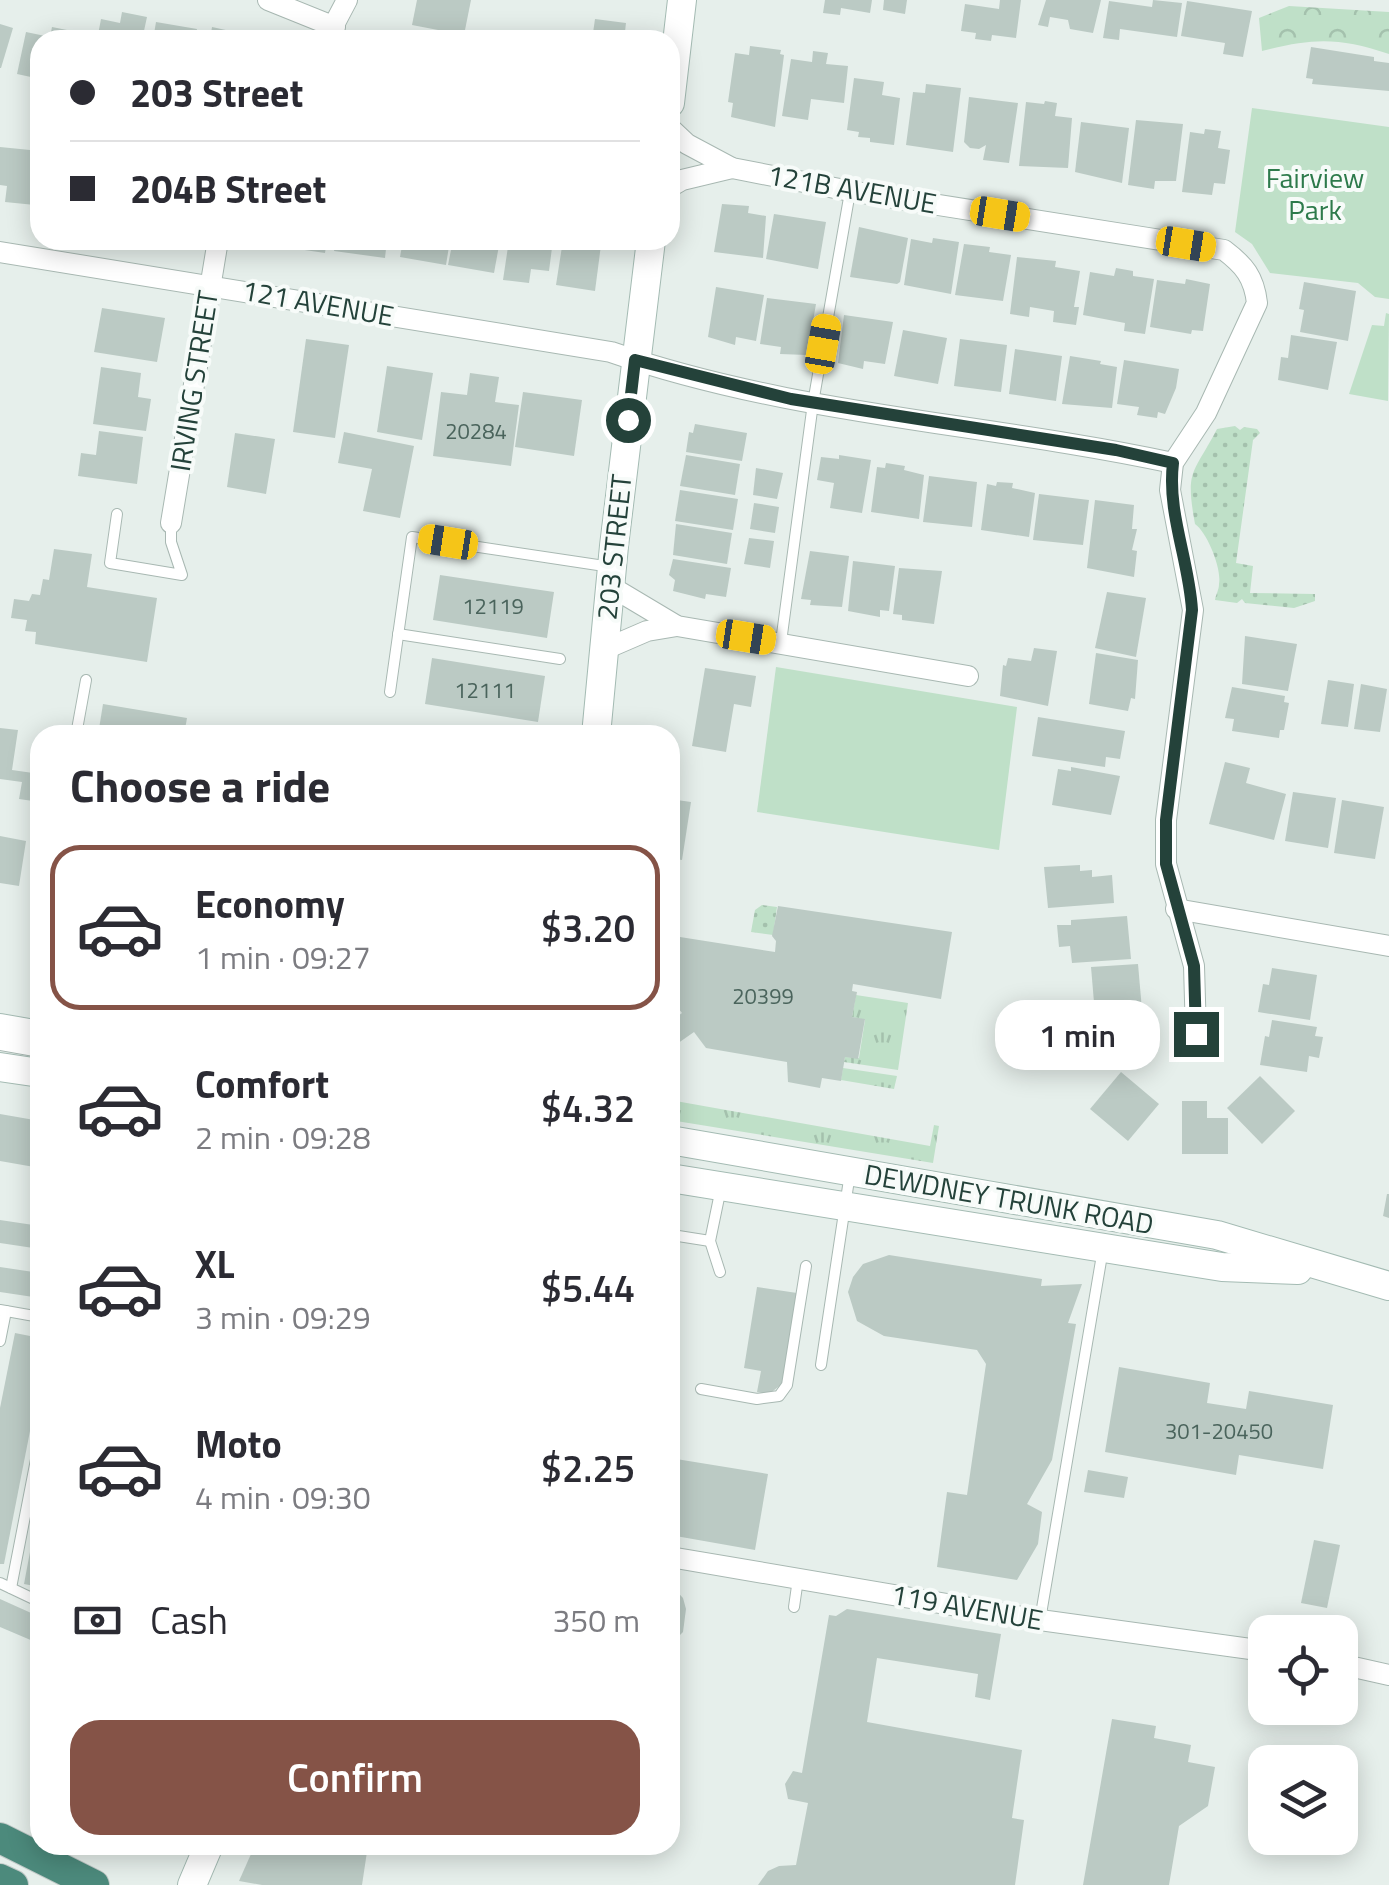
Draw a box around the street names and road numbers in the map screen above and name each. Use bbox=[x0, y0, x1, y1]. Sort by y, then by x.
street label: 121B AVENUE bbox=[764, 153, 940, 224]
street label: 121 AVENUE bbox=[239, 268, 397, 337]
street label: IRVING STREET bbox=[158, 287, 229, 474]
street label: 203 STREET bbox=[584, 472, 643, 622]
street label: DEWDNEY TRUNK ROAD bbox=[861, 1152, 1157, 1245]
street label: 119 AVENUE bbox=[888, 1572, 1046, 1641]

